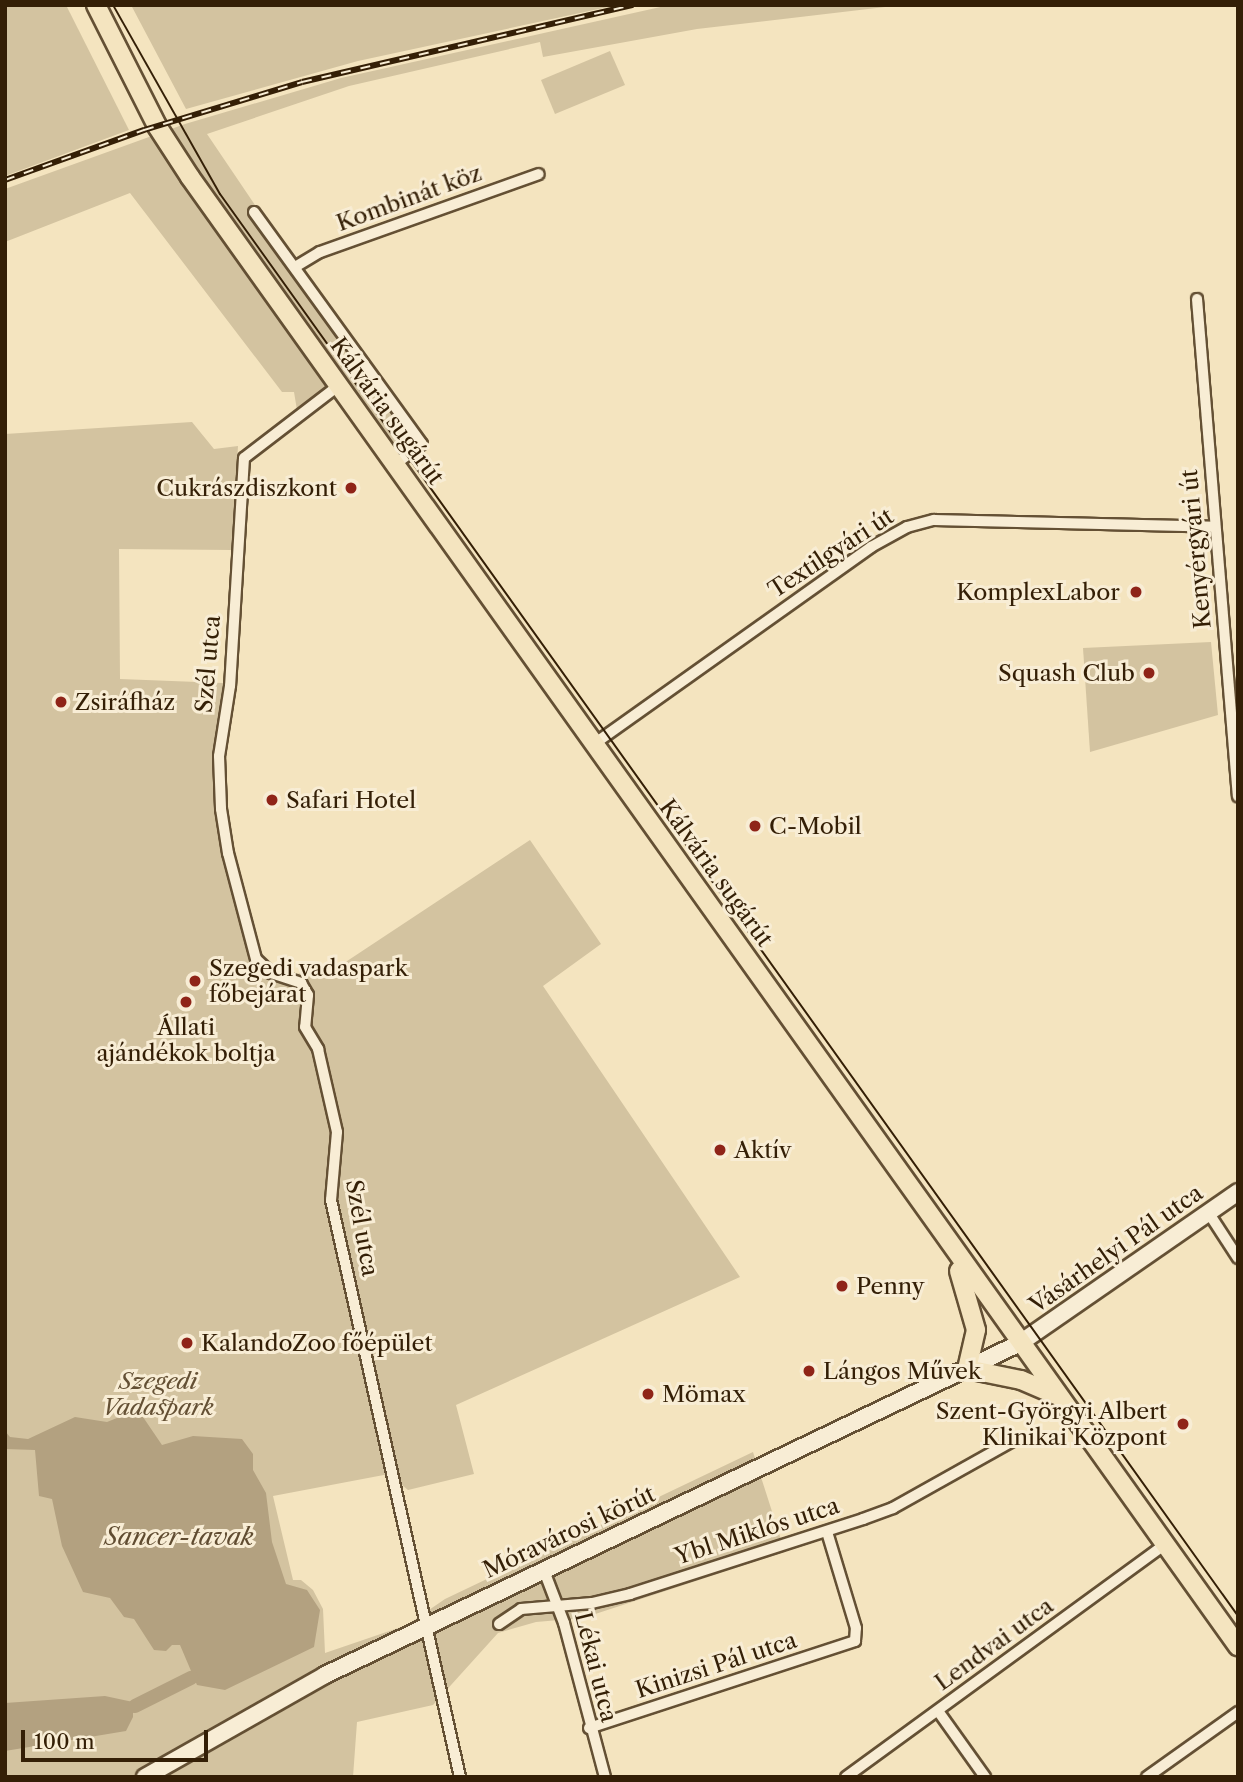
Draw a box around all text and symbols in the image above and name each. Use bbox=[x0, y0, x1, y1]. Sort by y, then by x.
street label: Kombinát köz bbox=[333, 159, 485, 237]
street label: Kálvária sugárút bbox=[324, 332, 450, 490]
street label: Kenyérgyári út bbox=[1175, 468, 1217, 630]
place label: Cukrászdiszkont bbox=[156, 474, 337, 502]
marker: Cukrászdiszkont bbox=[343, 480, 359, 496]
street label: Textilgyári út bbox=[763, 502, 899, 604]
place label: KomplexLabor bbox=[956, 578, 1120, 606]
marker: KomplexLabor bbox=[1126, 582, 1146, 602]
street label: Szél utca bbox=[190, 614, 226, 714]
place label: Squash Club bbox=[998, 659, 1135, 687]
marker: Squash Club bbox=[1141, 665, 1157, 681]
place label: Zsiráfház bbox=[75, 688, 175, 716]
marker: Zsiráfház bbox=[53, 694, 69, 710]
place label: Safari Hotel bbox=[286, 786, 416, 814]
marker: Safari Hotel bbox=[264, 792, 280, 808]
street label: Kálvária sugárút bbox=[653, 794, 779, 952]
place label: C-Mobil bbox=[769, 812, 862, 840]
marker: C-Mobil bbox=[747, 818, 763, 834]
place label: Szegedi vadaspark főbejárat bbox=[209, 954, 409, 1008]
marker: Szegedi vadaspark főbejárat bbox=[187, 973, 203, 989]
marker: Állati ajándékok boltja bbox=[178, 994, 194, 1010]
place label: Állati ajándékok boltja bbox=[96, 1013, 276, 1067]
place label: Aktív bbox=[734, 1136, 792, 1164]
marker: Aktív bbox=[712, 1142, 728, 1158]
street label: Szél utca bbox=[340, 1177, 384, 1279]
street label: Vásárhelyi Pál utca bbox=[1024, 1179, 1208, 1319]
place label: Penny bbox=[856, 1272, 924, 1300]
marker: Penny bbox=[834, 1278, 850, 1294]
place label: KalandoZoo főépület bbox=[201, 1329, 433, 1357]
marker: KalandoZoo főépület bbox=[179, 1335, 195, 1351]
place label: Lángos Művek bbox=[823, 1357, 981, 1385]
marker: Lángos Művek bbox=[801, 1363, 817, 1379]
park label: Szegedi Vadaspark bbox=[102, 1367, 214, 1421]
place label: Mömax bbox=[662, 1380, 746, 1408]
marker: Mömax bbox=[640, 1386, 656, 1402]
place label: Szent-Györgyi Albert Klinikai Központ bbox=[935, 1397, 1167, 1451]
marker: Szent-Györgyi Albert Klinikai Központ bbox=[1173, 1414, 1193, 1434]
street label: Móravárosi körút bbox=[479, 1480, 659, 1584]
street label: Ybl Miklós utca bbox=[671, 1491, 843, 1571]
water label: Sancer-tavak bbox=[104, 1523, 254, 1551]
street label: Lendvai utca bbox=[929, 1592, 1059, 1696]
street label: Lékai utca bbox=[569, 1609, 623, 1725]
street label: Kinizsi Pál utca bbox=[632, 1626, 800, 1704]
scale bar bbox=[24, 1716, 212, 1760]
text: 100 m bbox=[34, 1729, 95, 1754]

